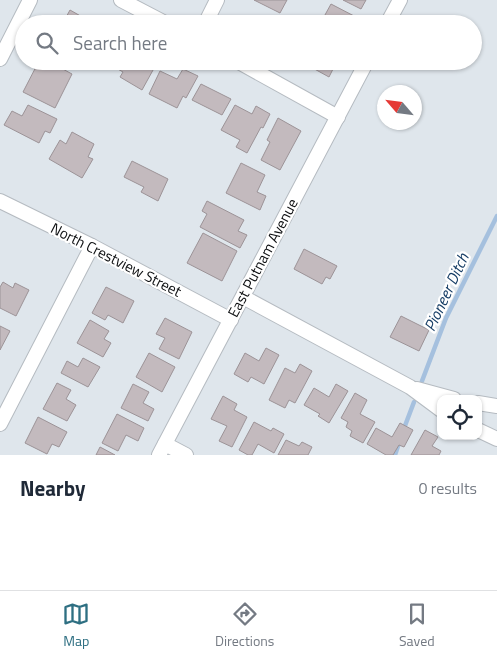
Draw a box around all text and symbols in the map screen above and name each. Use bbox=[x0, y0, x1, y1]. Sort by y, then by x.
search box bbox=[15, 15, 482, 70]
text: Search here bbox=[73, 28, 167, 57]
icon: search bbox=[33, 29, 61, 57]
north arrow bbox=[377, 85, 422, 130]
street label: East Putnam Avenue bbox=[221, 194, 304, 321]
street label: North Crestview Street bbox=[47, 217, 186, 303]
water label: Pioneer Ditch bbox=[417, 248, 475, 335]
map controls bbox=[437, 395, 482, 440]
button: locate bbox=[437, 395, 482, 440]
text: Nearby bbox=[20, 472, 85, 504]
text: 0 results bbox=[418, 476, 477, 500]
tab: Map bbox=[62, 600, 90, 651]
tab: Directions bbox=[215, 600, 274, 651]
tab: Saved bbox=[399, 600, 435, 651]

